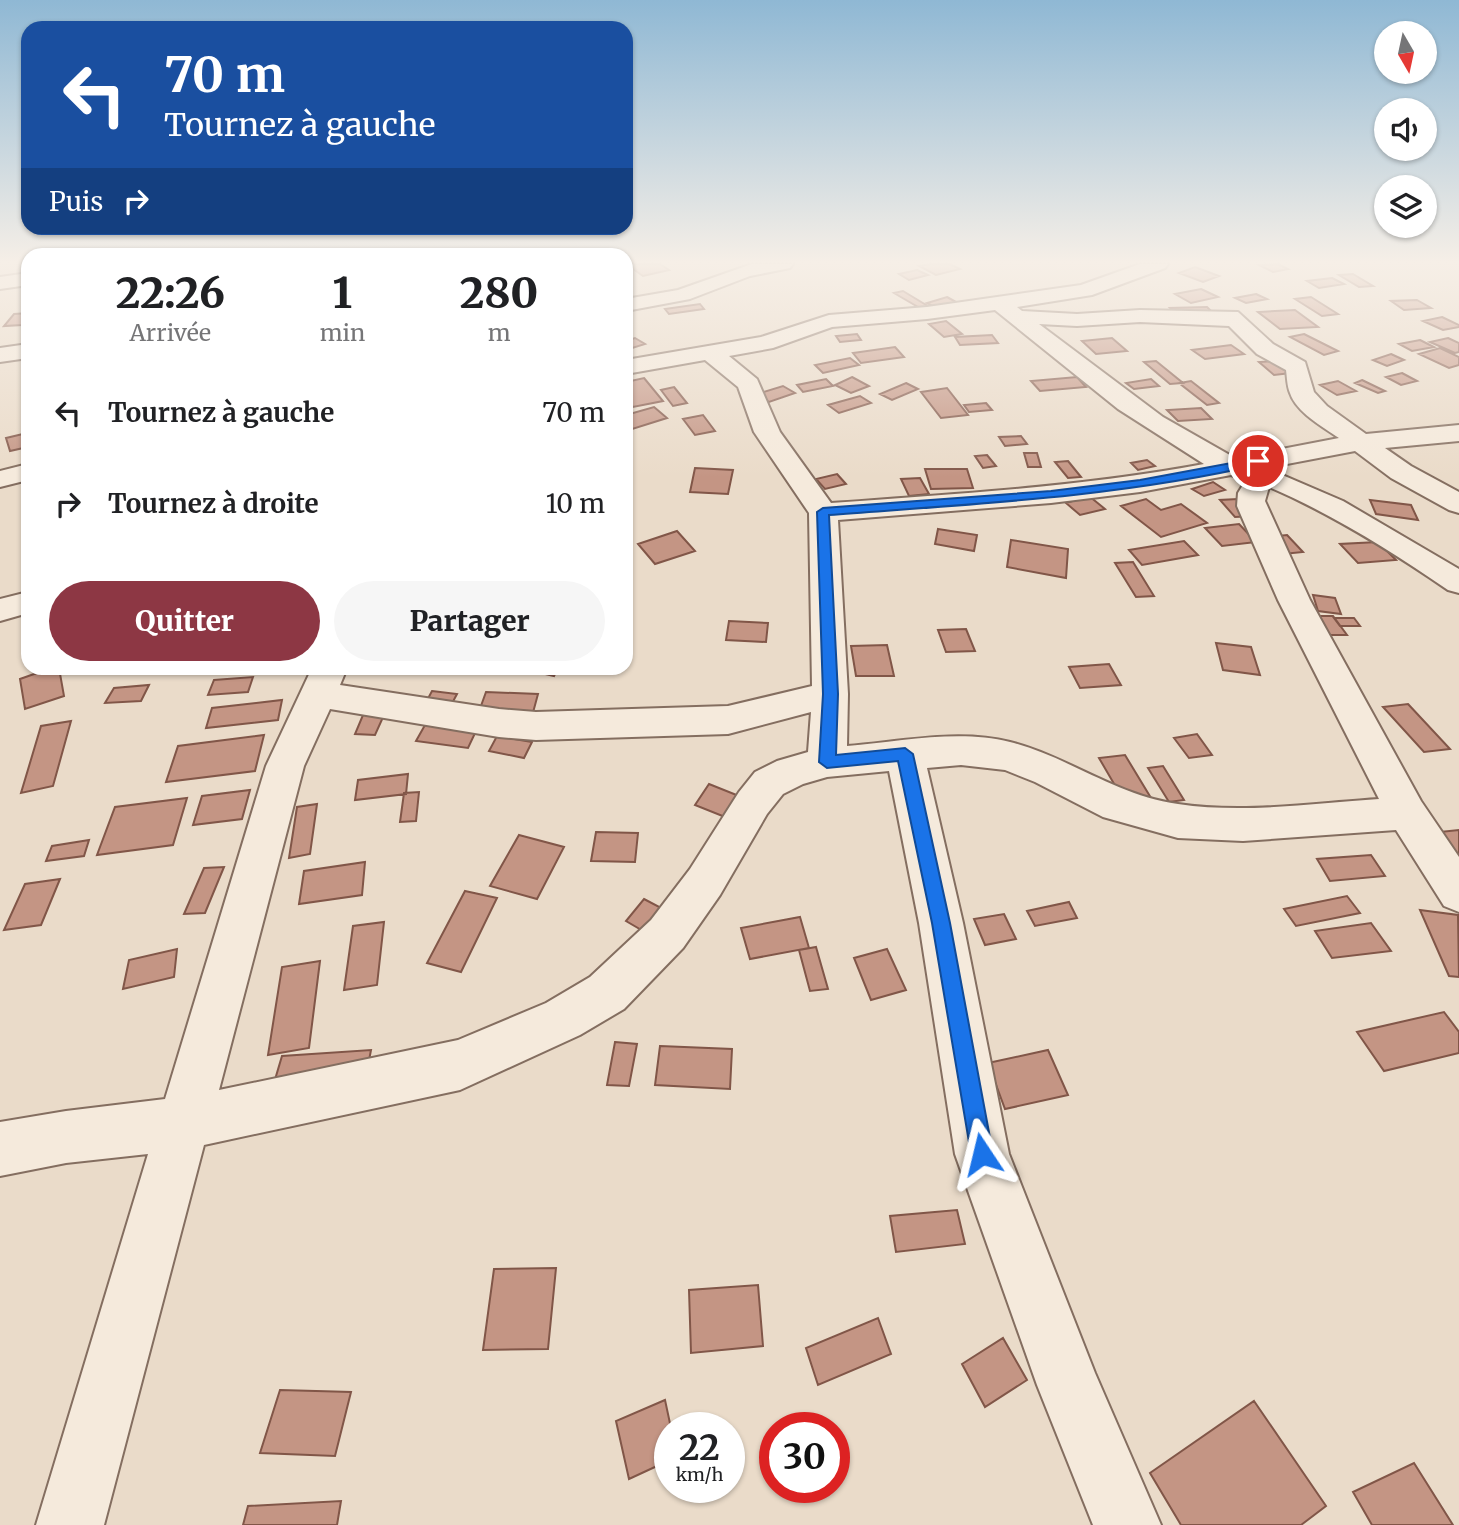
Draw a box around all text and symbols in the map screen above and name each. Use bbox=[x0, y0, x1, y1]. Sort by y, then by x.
north arrow bbox=[1374, 21, 1437, 84]
map controls bbox=[1374, 21, 1437, 238]
text: 70 m bbox=[164, 44, 285, 105]
icon: left bbox=[49, 49, 140, 140]
button: sound bbox=[1374, 98, 1437, 161]
text: Tournez à gauche bbox=[164, 105, 435, 145]
button: layers bbox=[1374, 175, 1437, 238]
icon: right bbox=[117, 182, 155, 220]
text: Puis bbox=[49, 185, 103, 218]
text: 22:26 bbox=[116, 267, 225, 319]
text: 1 bbox=[333, 267, 352, 319]
text: 280 bbox=[460, 267, 538, 319]
text: Arrivée bbox=[130, 318, 211, 347]
text: min bbox=[320, 318, 365, 347]
text: m bbox=[488, 318, 510, 347]
icon: left bbox=[49, 394, 87, 432]
text: Tournez à gauche bbox=[108, 396, 334, 429]
text: 70 m bbox=[542, 396, 605, 429]
pin bbox=[1228, 431, 1288, 491]
icon: arrive bbox=[1239, 442, 1277, 480]
icon: right bbox=[49, 485, 87, 523]
text: Tournez à droite bbox=[108, 487, 319, 520]
text: 10 m bbox=[546, 487, 605, 520]
button: Quitter bbox=[49, 581, 320, 661]
button: Partager bbox=[334, 581, 605, 661]
position arrow bbox=[945, 1117, 1019, 1191]
speed limit sign: 30 bbox=[759, 1412, 850, 1503]
text: 22 bbox=[679, 1426, 720, 1470]
text: km/h bbox=[676, 1463, 723, 1486]

